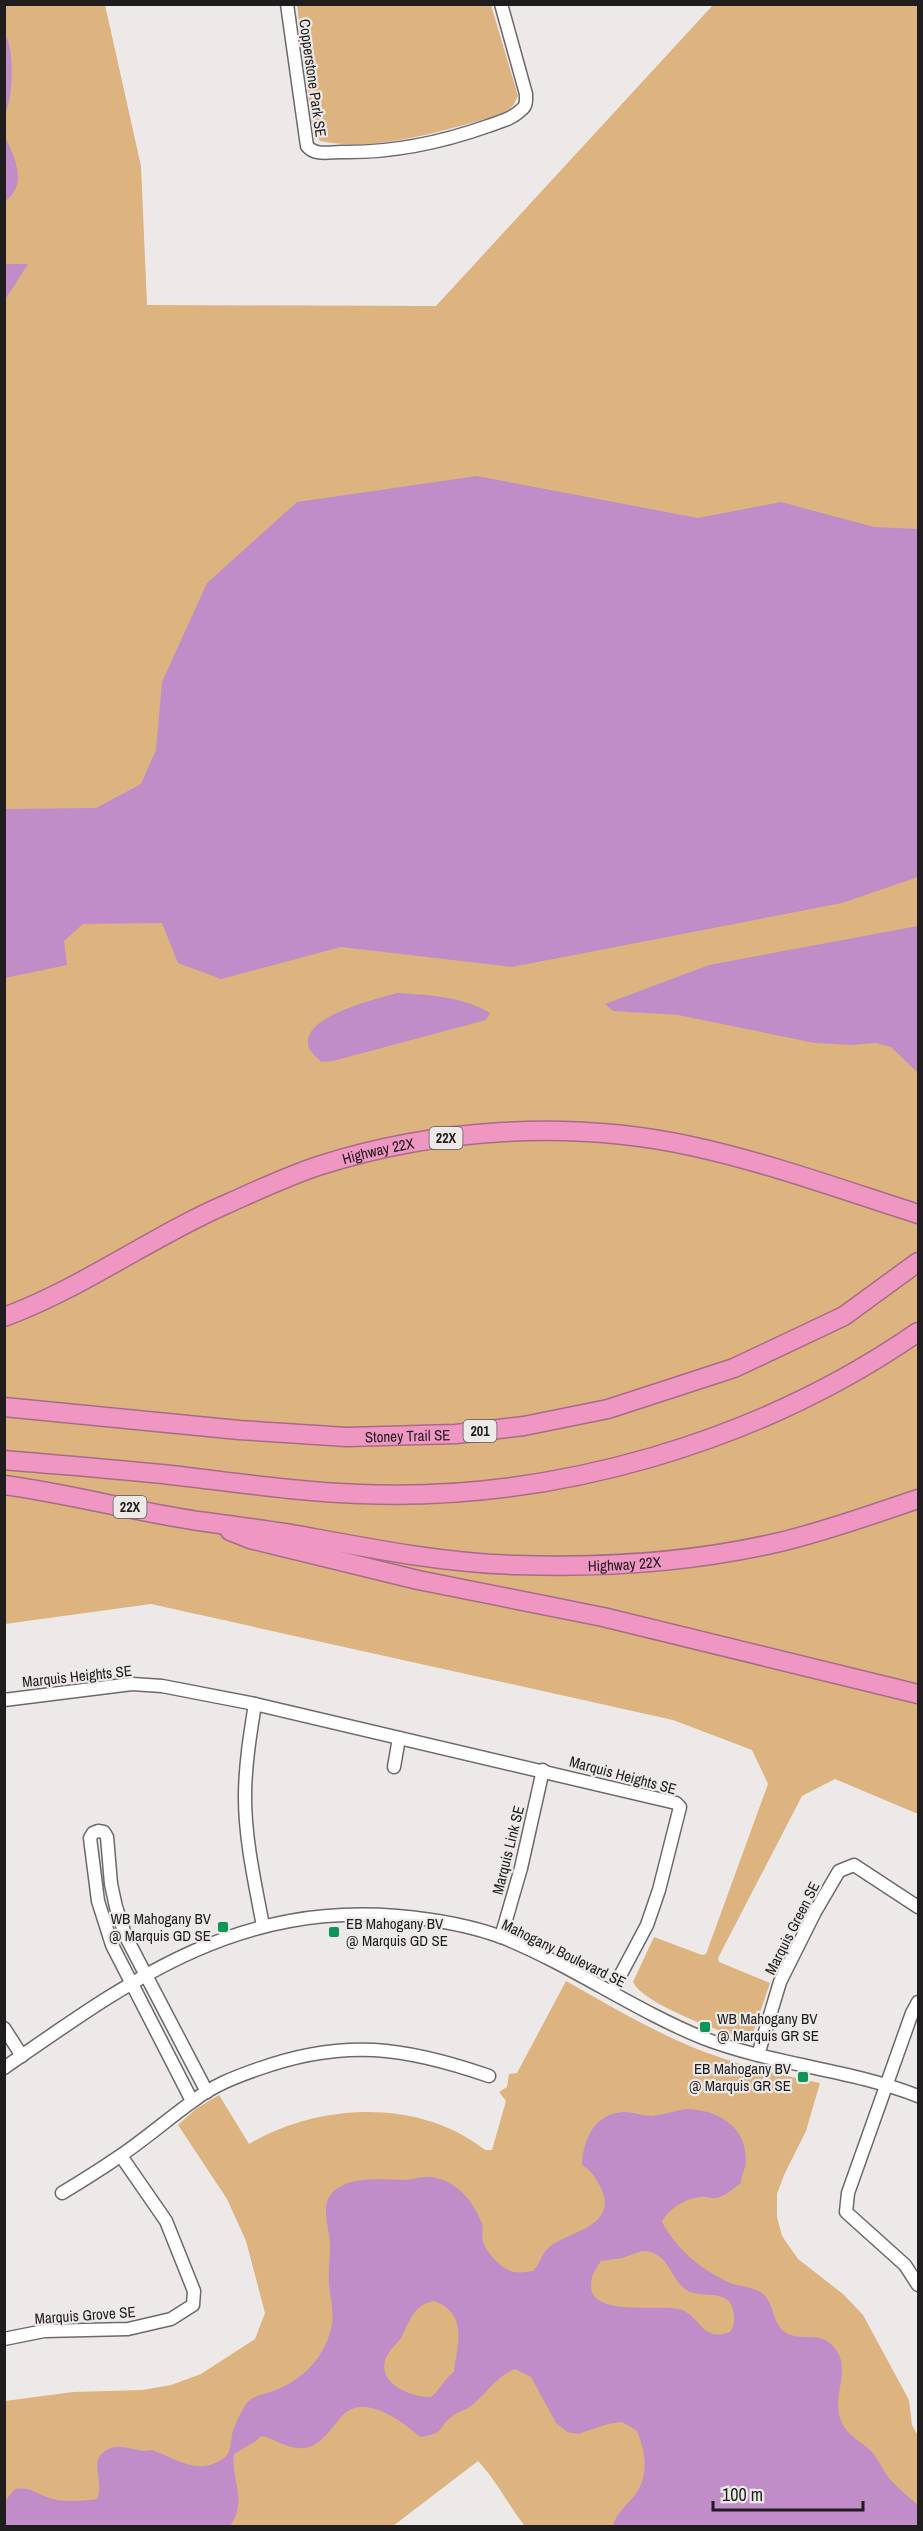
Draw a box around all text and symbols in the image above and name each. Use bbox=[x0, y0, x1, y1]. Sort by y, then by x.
street label: Copperstone Park SE bbox=[294, 18, 332, 138]
road number: 22X bbox=[430, 1127, 462, 1149]
street label: Highway 22X bbox=[340, 1132, 416, 1169]
road number: 201 bbox=[464, 1420, 496, 1442]
street label: Stoney Trail SE bbox=[365, 1424, 451, 1447]
road number: 22X bbox=[114, 1496, 146, 1518]
street label: Highway 22X bbox=[587, 1551, 663, 1576]
street label: Marquis Heights SE bbox=[21, 1660, 133, 1692]
street label: Marquis Heights SE bbox=[567, 1751, 679, 1799]
street label: Marquis Link SE bbox=[487, 1803, 529, 1897]
street label: Marquis Green SE bbox=[760, 1878, 824, 1978]
place label: WB Mahogany BV @ Marquis GD SE bbox=[109, 1908, 212, 1946]
place label: EB Mahogany BV @ Marquis GD SE bbox=[346, 1913, 448, 1951]
street label: Mahogany Boulevard SE bbox=[498, 1914, 630, 1992]
marker: WB Mahogany BV @ Marquis GD SE bbox=[216, 1920, 230, 1934]
marker: EB Mahogany BV @ Marquis GD SE bbox=[327, 1925, 341, 1939]
place label: WB Mahogany BV @ Marquis GR SE bbox=[717, 2008, 819, 2046]
marker: WB Mahogany BV @ Marquis GR SE bbox=[698, 2020, 712, 2034]
place label: EB Mahogany BV @ Marquis GR SE bbox=[689, 2058, 792, 2096]
marker: EB Mahogany BV @ Marquis GR SE bbox=[796, 2070, 810, 2084]
street label: Marquis Grove SE bbox=[34, 2301, 136, 2329]
scale bar bbox=[713, 2474, 863, 2512]
text: 100 m bbox=[722, 2482, 763, 2507]

